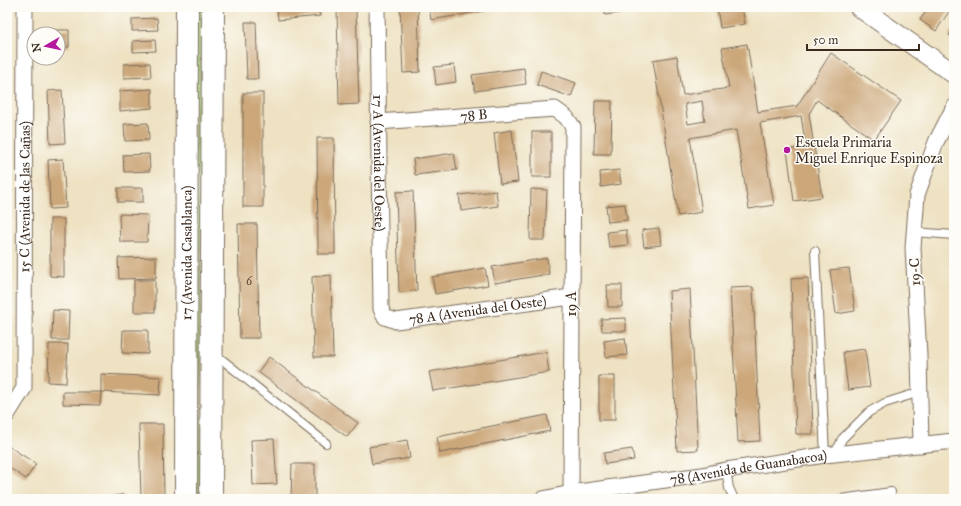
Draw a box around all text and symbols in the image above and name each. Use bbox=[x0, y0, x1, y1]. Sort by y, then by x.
north arrow bbox=[26, 26, 66, 66]
scale bar bbox=[807, 26, 919, 52]
text: 50 m bbox=[813, 33, 838, 47]
text: N bbox=[29, 41, 44, 53]
street label: 17 A (Avenida del Oeste) bbox=[370, 94, 388, 232]
street label: 78 B bbox=[460, 105, 488, 124]
street label: 15 C (Avenida de las Cañas) bbox=[16, 121, 34, 273]
place label: Escuela Primaria Miguel Enrique Espinoza bbox=[795, 134, 943, 168]
marker: Escuela Primaria Miguel Enrique Espinoza bbox=[782, 145, 792, 155]
street label: 17 (Avenida Casablanca) bbox=[178, 186, 196, 320]
street label: 19-C bbox=[906, 257, 924, 287]
house number: 6 bbox=[246, 274, 253, 288]
street label: 19 A bbox=[563, 291, 580, 317]
street label: 78 A (Avenida del Oeste) bbox=[408, 292, 548, 328]
street label: 78 (Avenida de Guanabacoa) bbox=[669, 446, 828, 488]

